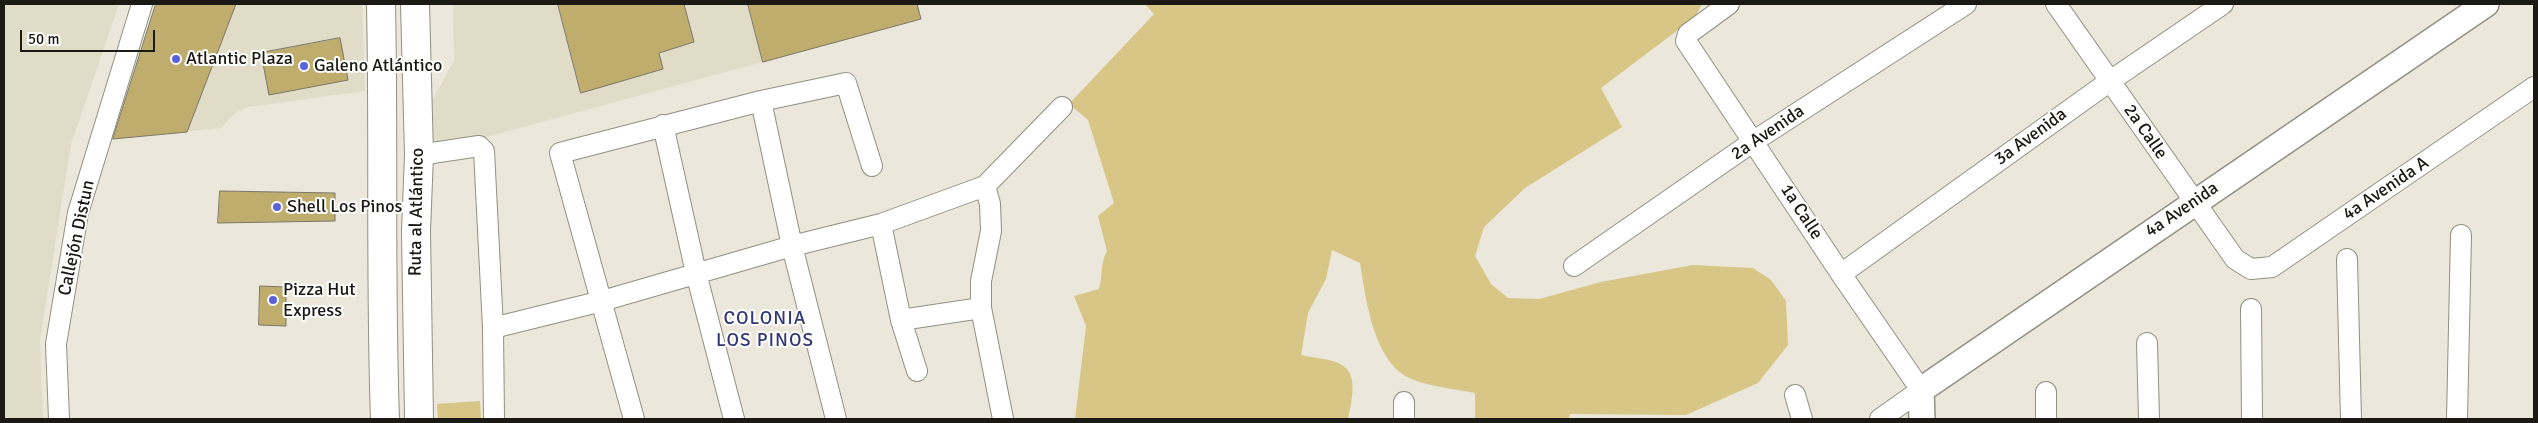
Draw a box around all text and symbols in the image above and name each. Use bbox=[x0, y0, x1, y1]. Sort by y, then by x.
scale bar bbox=[22, 20, 158, 52]
text: 50 m bbox=[28, 30, 59, 48]
place label: Atlantic Plaza bbox=[186, 48, 293, 70]
marker: Atlantic Plaza bbox=[170, 53, 182, 65]
place label: Galeno Atlántico bbox=[314, 55, 442, 77]
marker: Galeno Atlántico bbox=[298, 60, 310, 72]
street label: 2a Calle bbox=[2118, 100, 2172, 164]
street label: 2a Avenida bbox=[1727, 101, 1809, 165]
street label: 3a Avenida bbox=[1991, 104, 2071, 170]
street label: Ruta al Atlántico bbox=[405, 148, 429, 276]
street label: 4a Avenida A bbox=[2339, 152, 2433, 226]
street label: Callejón Distun bbox=[54, 178, 100, 298]
street label: 4a Avenida bbox=[2141, 178, 2223, 242]
street label: 1a Calle bbox=[1775, 180, 1827, 244]
place label: Shell Los Pinos bbox=[287, 196, 402, 218]
marker: Shell Los Pinos bbox=[271, 201, 283, 213]
place label: Pizza Hut Express bbox=[283, 279, 356, 322]
marker: Pizza Hut Express bbox=[267, 294, 279, 306]
district label: COLONIA LOS PINOS bbox=[715, 308, 815, 352]

